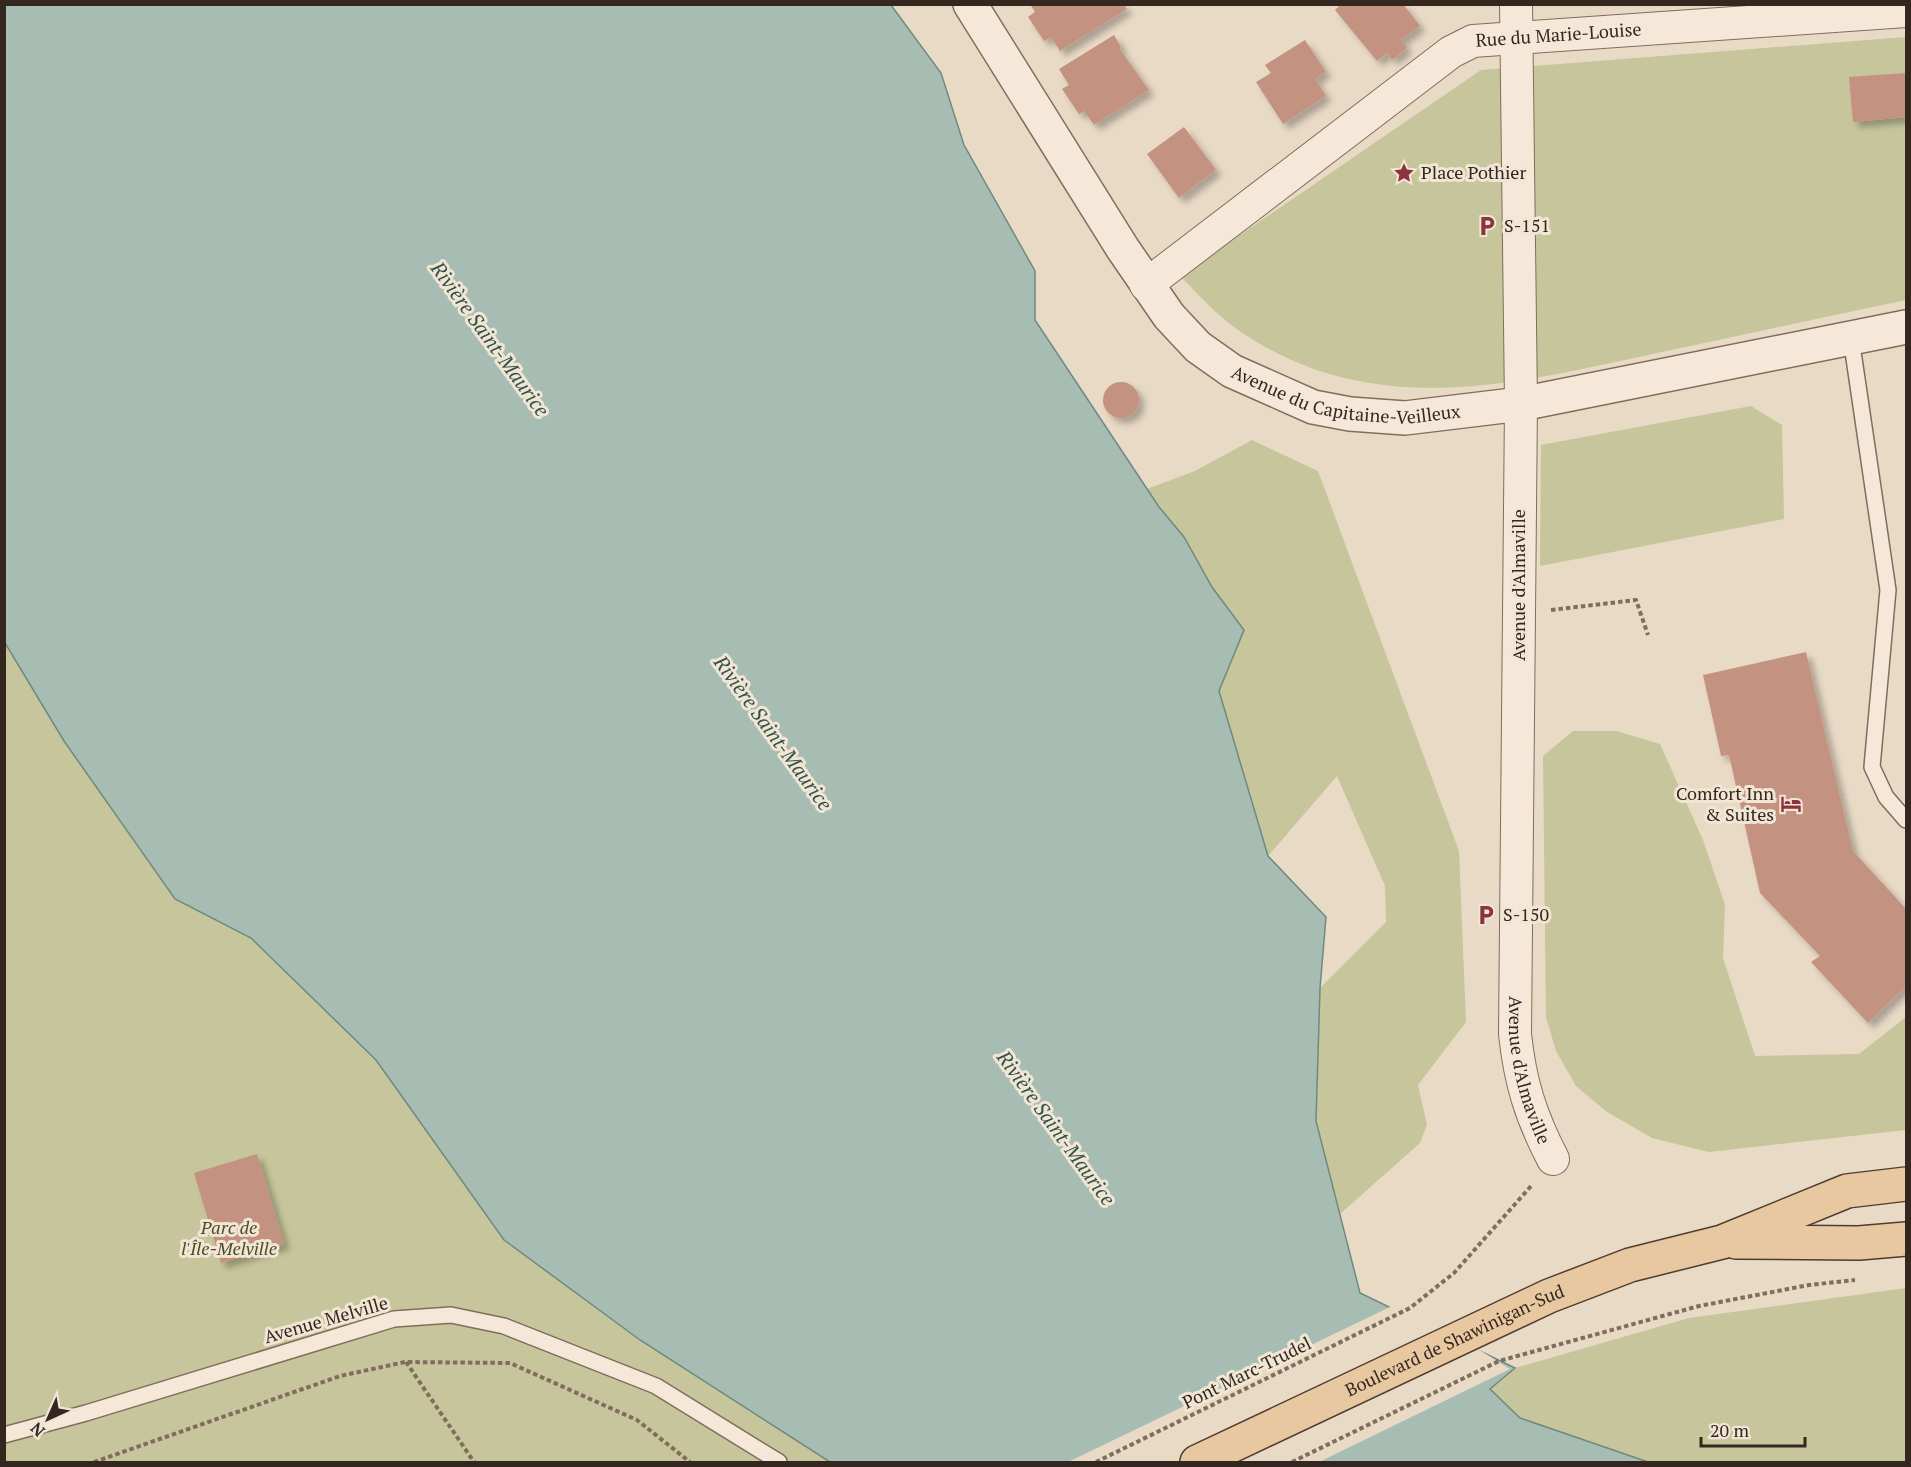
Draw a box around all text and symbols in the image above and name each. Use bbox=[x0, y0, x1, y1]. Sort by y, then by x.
street label: Rue du Marie-Louise bbox=[1475, 16, 1642, 52]
place label: Place Pothier bbox=[1421, 160, 1526, 184]
place icon: Place Pothier bbox=[1392, 161, 1416, 185]
place label: S-151 bbox=[1504, 213, 1550, 237]
parking icon: S-151 bbox=[1475, 214, 1499, 238]
water label: Rivière Saint-Maurice bbox=[424, 255, 556, 422]
street label: Avenue du Capitaine-Veilleux bbox=[1228, 359, 1462, 429]
street label: Avenue d'Almaville bbox=[1506, 509, 1530, 661]
water label: Rivière Saint-Maurice bbox=[707, 649, 839, 816]
place label: Comfort Inn & Suites bbox=[1676, 781, 1774, 826]
hotel icon: Comfort Inn & Suites bbox=[1779, 792, 1803, 816]
place label: S-150 bbox=[1503, 902, 1549, 926]
parking icon: S-150 bbox=[1474, 903, 1498, 927]
street label: Avenue d'Almaville bbox=[1504, 996, 1557, 1148]
water label: Rivière Saint-Maurice bbox=[990, 1044, 1122, 1211]
park label: Parc de l'Île-Melville bbox=[181, 1215, 277, 1260]
street label: Boulevard de Shawinigan-Sud bbox=[1341, 1278, 1567, 1401]
street label: Avenue Melville bbox=[261, 1290, 390, 1348]
street label: Pont Marc-Trudel bbox=[1178, 1331, 1315, 1414]
north arrow bbox=[18, 1389, 78, 1449]
scale bar bbox=[1701, 1410, 1804, 1448]
text: N bbox=[25, 1418, 49, 1442]
text: 20 m bbox=[1710, 1418, 1750, 1442]

